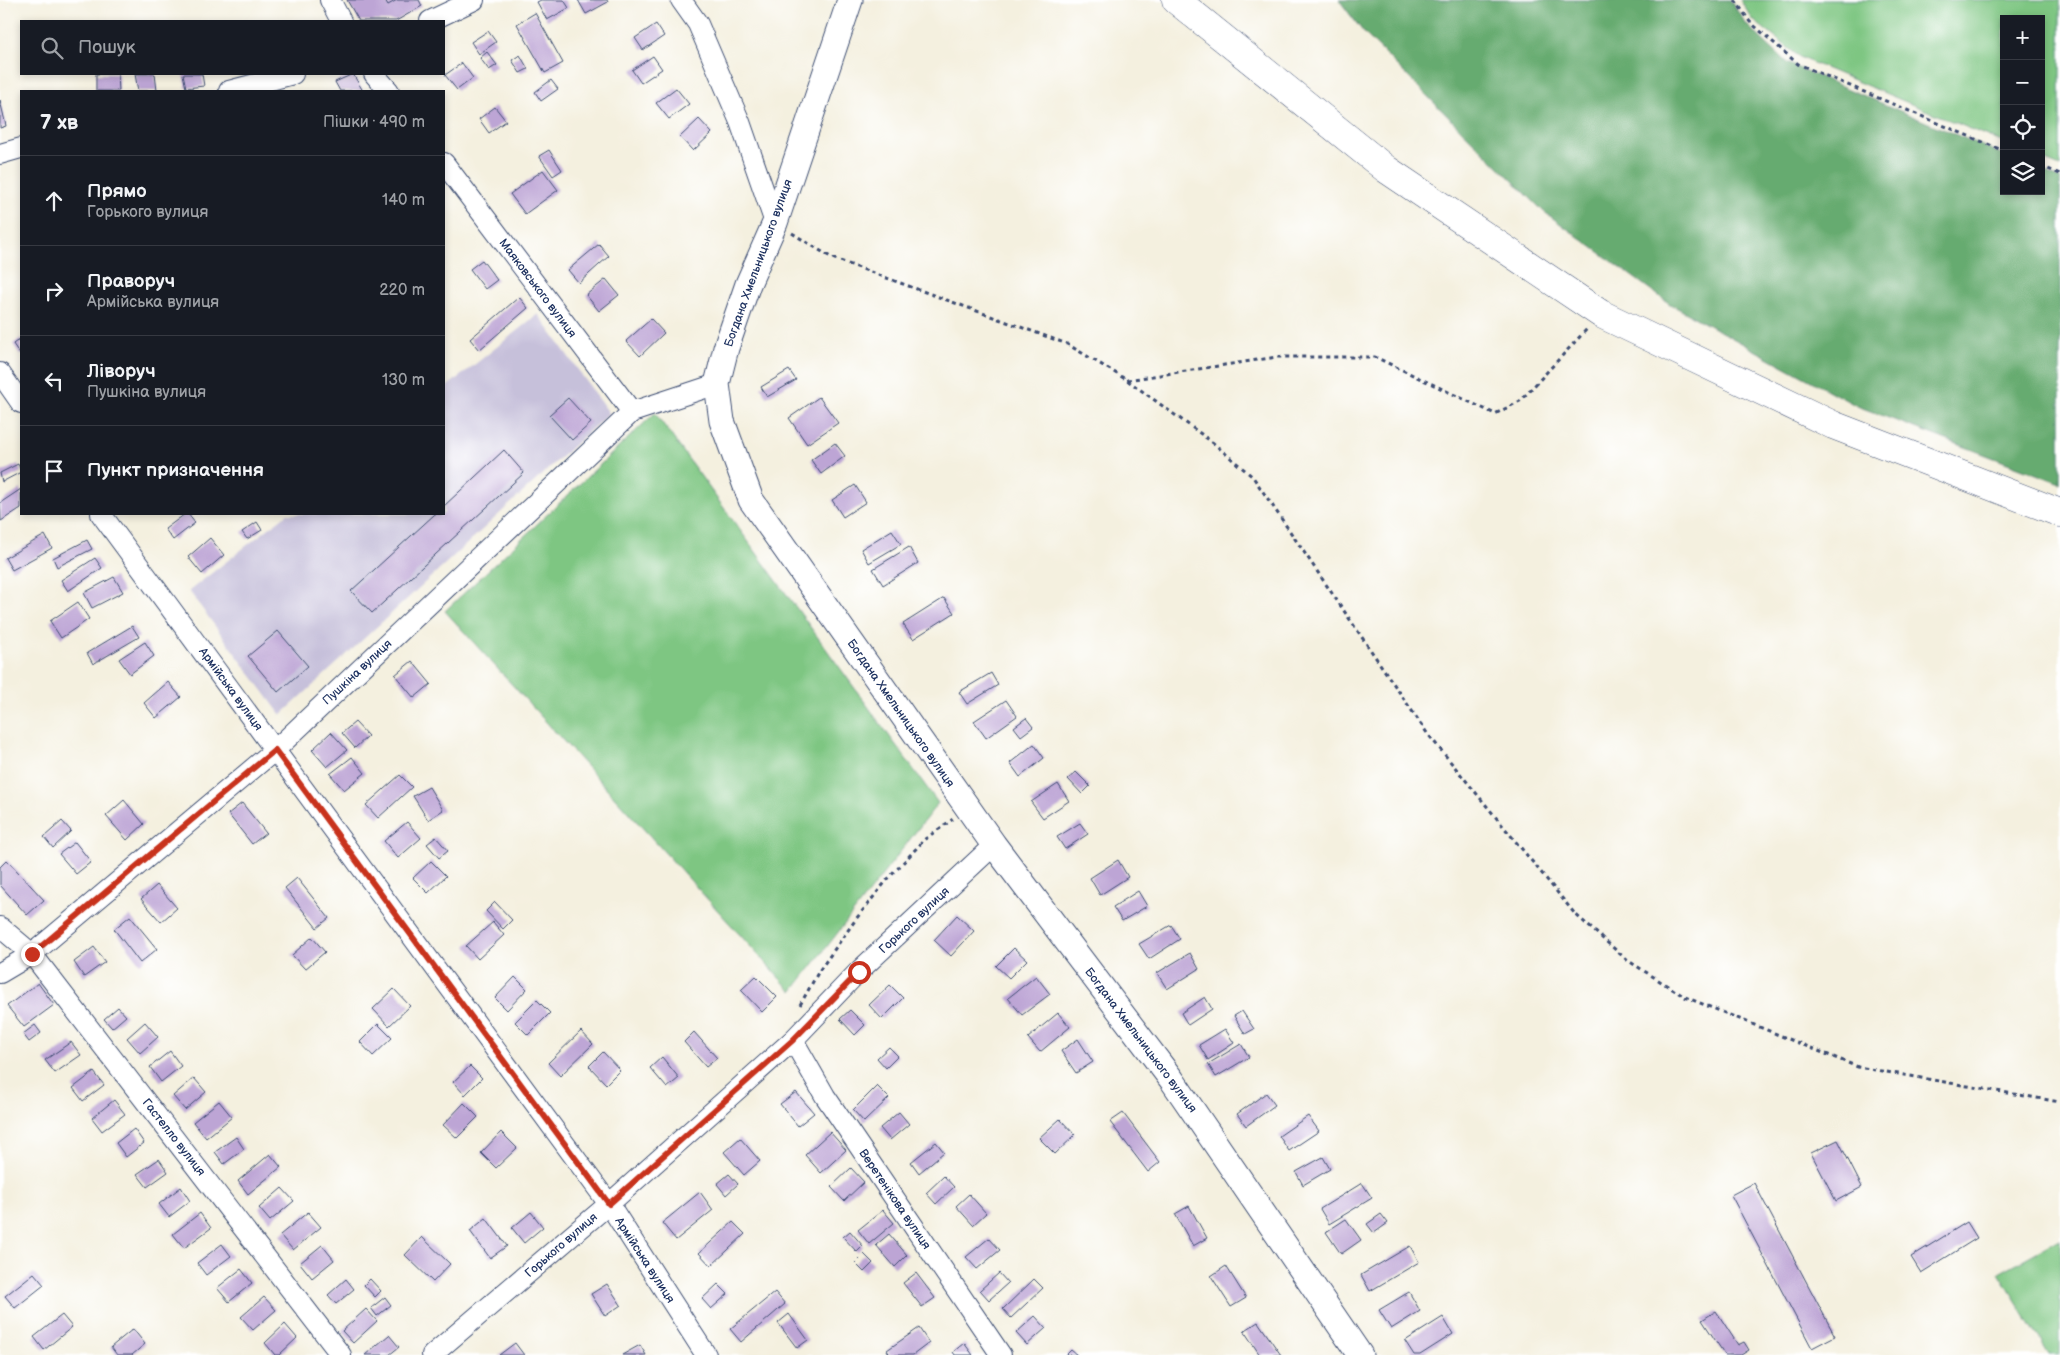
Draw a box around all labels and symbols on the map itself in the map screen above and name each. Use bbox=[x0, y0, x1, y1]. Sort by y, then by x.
street label: Богдана Хмельницького вулиця bbox=[721, 177, 796, 349]
street label: Маяковського вулиця bbox=[496, 236, 580, 341]
street label: Пушкіна вулиця bbox=[320, 636, 395, 708]
street label: Богдана Хмельницького вулиця bbox=[844, 636, 958, 790]
street label: Армійська вулиця bbox=[195, 644, 266, 734]
street label: Горького вулиця bbox=[876, 884, 953, 957]
route end bbox=[21, 943, 44, 966]
route start bbox=[848, 961, 871, 984]
street label: Богдана Хмельницького вулиця bbox=[1081, 965, 1200, 1116]
street label: Гастелло вулиця bbox=[139, 1096, 209, 1179]
street label: Веретенікова вулиця bbox=[855, 1146, 934, 1253]
street label: Горького вулиця bbox=[522, 1210, 601, 1281]
street label: Армійська вулиця bbox=[611, 1214, 678, 1306]

